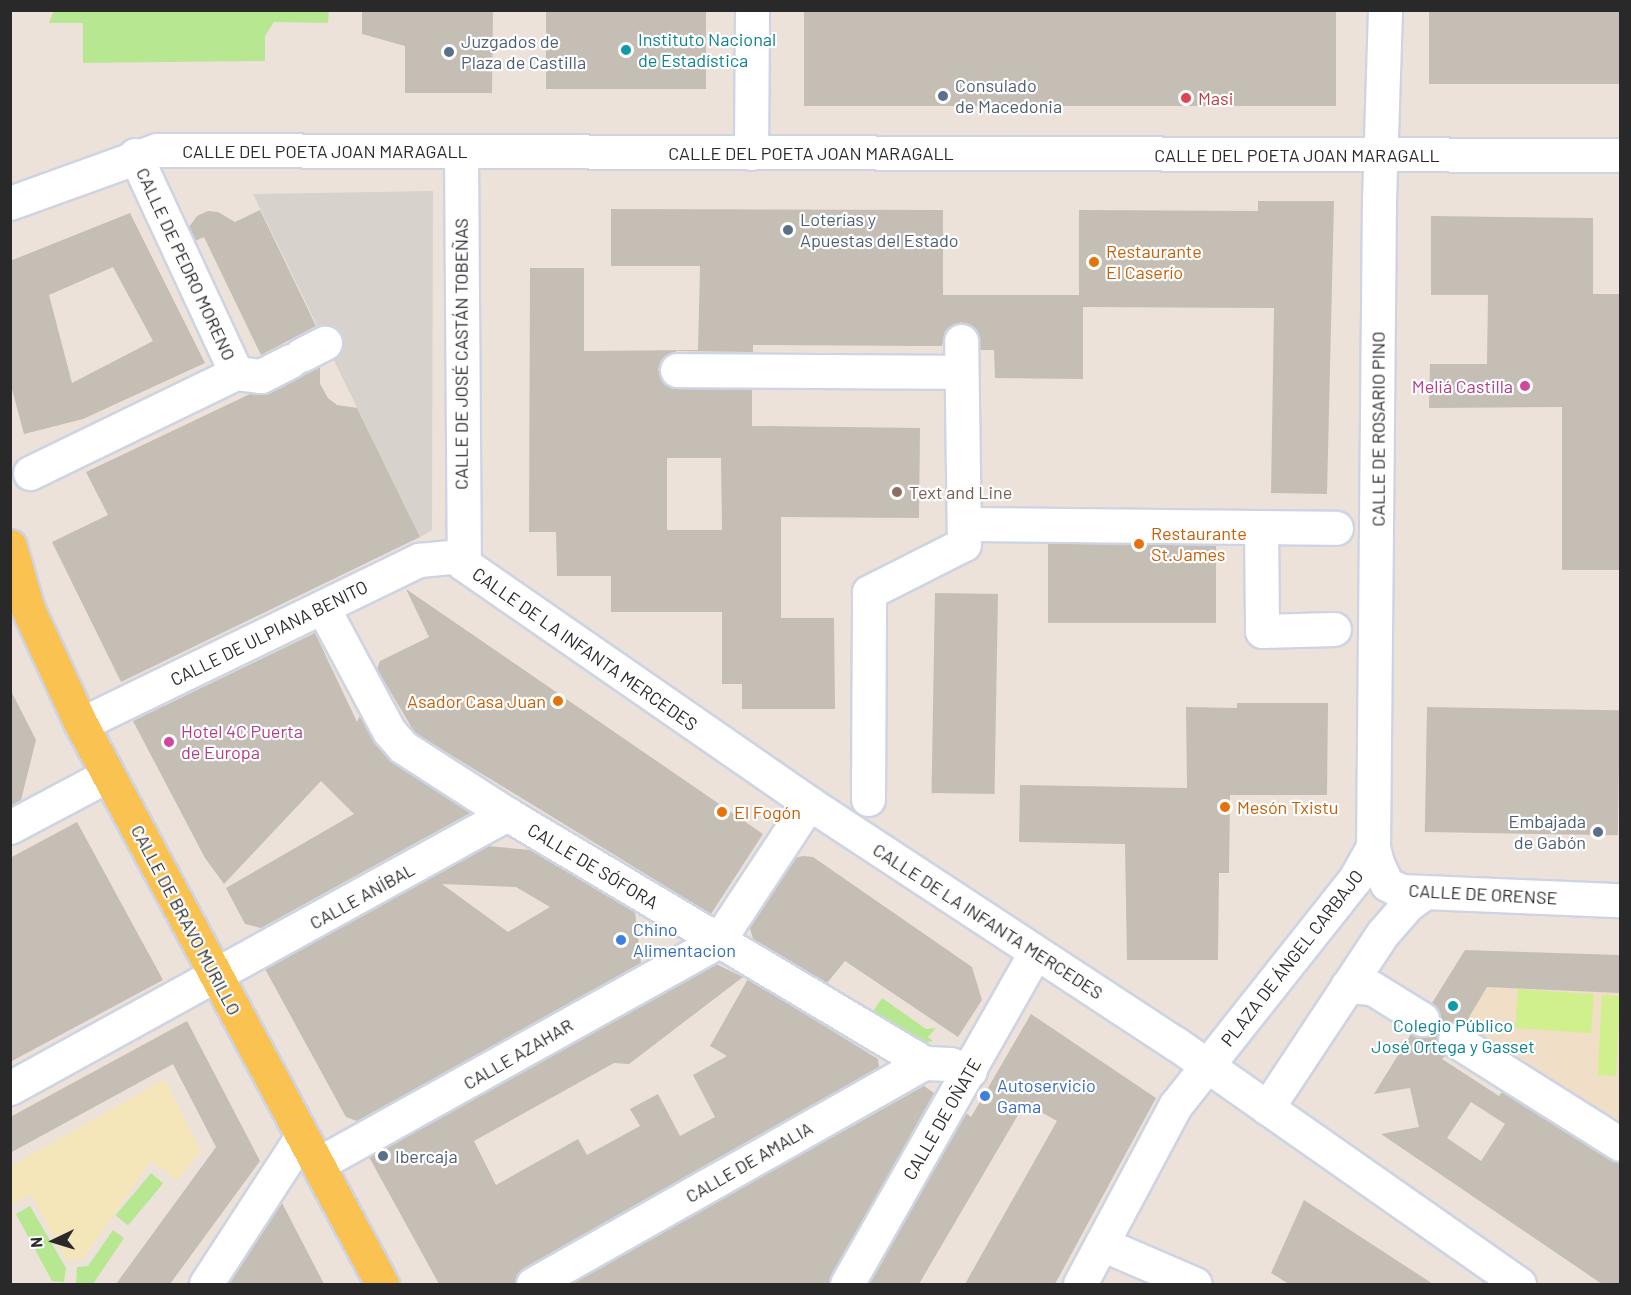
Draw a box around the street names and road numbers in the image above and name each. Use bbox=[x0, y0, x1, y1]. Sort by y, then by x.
street label: CALLE DEL POETA JOAN MARAGALL bbox=[182, 140, 468, 162]
street label: CALLE DEL POETA JOAN MARAGALL bbox=[668, 142, 954, 164]
street label: CALLE DEL POETA JOAN MARAGALL bbox=[1154, 144, 1440, 166]
street label: CALLE DE PEDRO MORENO bbox=[132, 164, 240, 364]
street label: CALLE DE JOSÉ CASTÁN TOBEÑAS bbox=[450, 218, 472, 490]
street label: CALLE DE ROSARIO PINO bbox=[1367, 331, 1389, 527]
street label: CALLE DE LA INFANTA MERCEDES bbox=[468, 563, 702, 735]
street label: CALLE DE ULPIANA BENITO bbox=[167, 576, 371, 690]
street label: CALLE DE SÓFORA bbox=[524, 819, 662, 913]
street label: CALLE DE BRAVO MURILLO bbox=[127, 821, 245, 1019]
street label: CALLE DE LA INFANTA MERCEDES bbox=[869, 838, 1107, 1004]
street label: CALLE ANÍBAL bbox=[306, 858, 418, 934]
street label: PLAZA DE ÁNGEL CARBAJO bbox=[1216, 865, 1368, 1051]
street label: CALLE DE ORENSE bbox=[1408, 879, 1558, 909]
street label: CALLE AZAHAR bbox=[459, 1014, 577, 1094]
street label: CALLE DE OÑATE bbox=[898, 1054, 986, 1184]
street label: CALLE DE AMALIA bbox=[682, 1117, 816, 1207]

